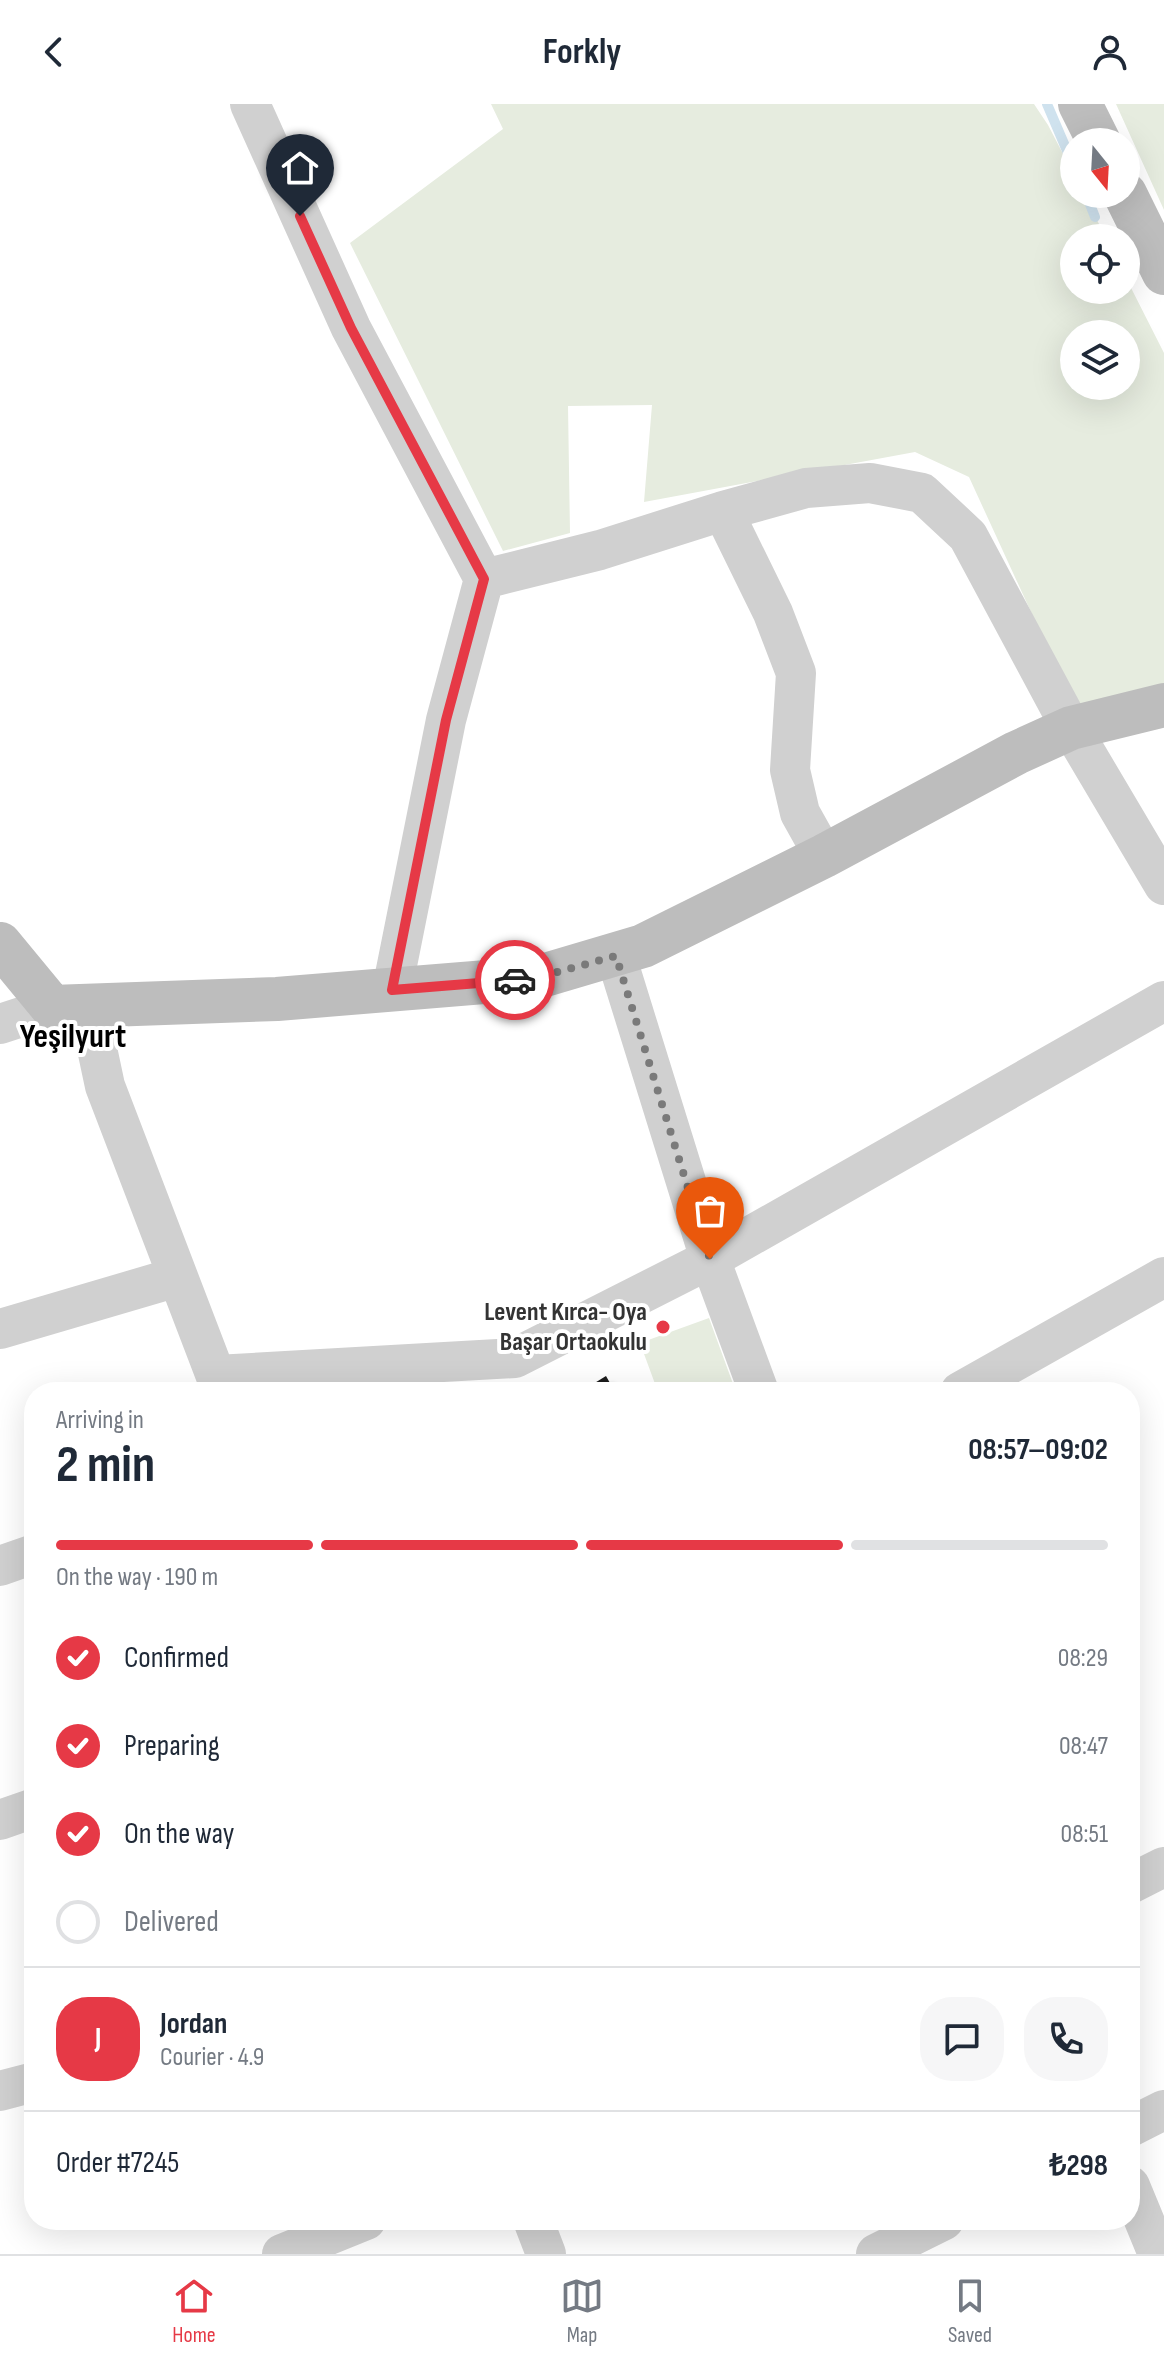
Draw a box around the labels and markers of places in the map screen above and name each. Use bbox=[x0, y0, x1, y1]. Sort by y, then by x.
pin bbox=[266, 134, 334, 216]
pin bbox=[676, 1177, 744, 1259]
place label: Levent Kırca- Oya Başar Ortaokulu bbox=[484, 1297, 647, 1358]
marker: Levent Kırca- Oya Başar Ortaokulu bbox=[654, 1318, 672, 1336]

